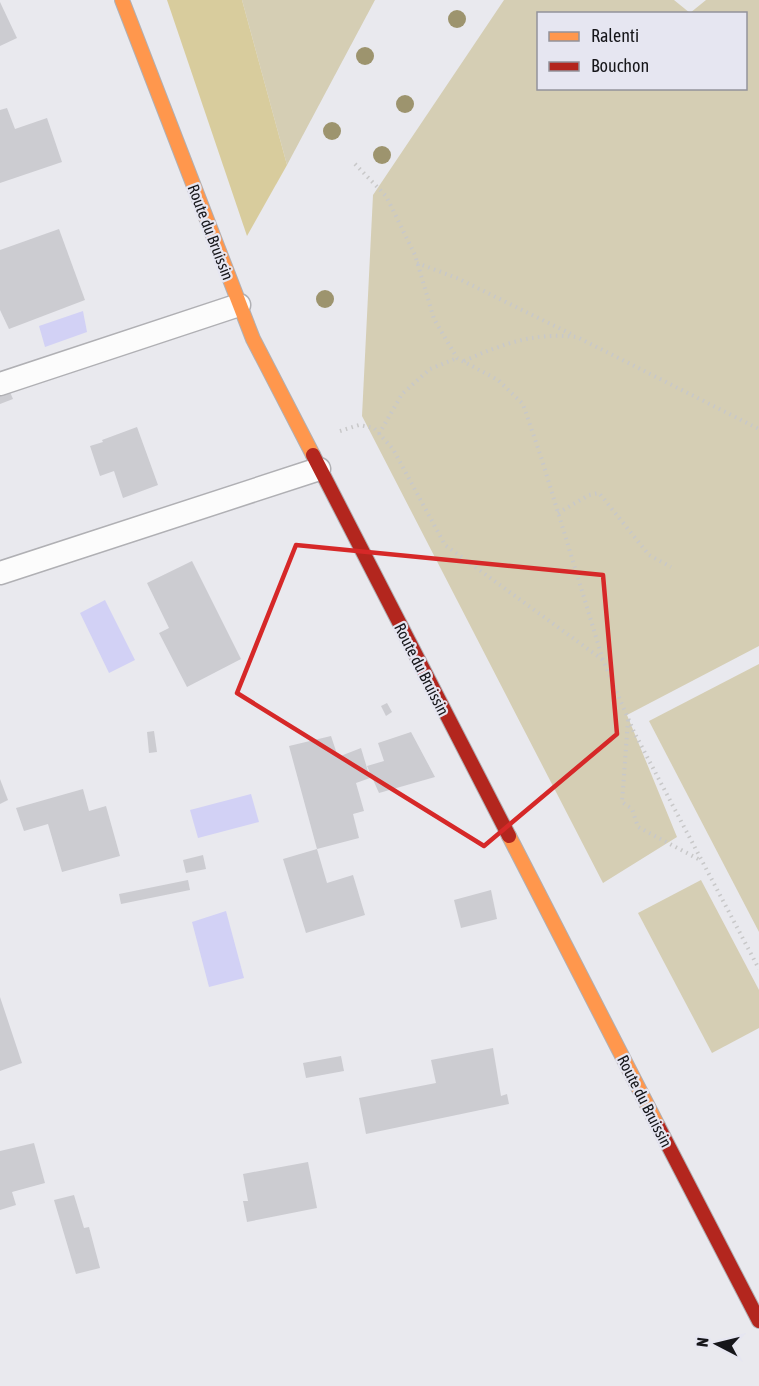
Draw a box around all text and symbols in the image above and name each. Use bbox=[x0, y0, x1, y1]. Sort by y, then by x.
legend bbox=[537, 12, 747, 90]
text: Ralenti bbox=[591, 25, 639, 46]
text: Bouchon bbox=[591, 55, 649, 76]
street label: Route du Bruissin bbox=[184, 182, 238, 282]
street label: Route du Bruissin bbox=[391, 620, 453, 718]
street label: Route du Bruissin bbox=[614, 1052, 676, 1150]
north arrow bbox=[687, 1314, 747, 1374]
text: N bbox=[693, 1336, 712, 1348]

